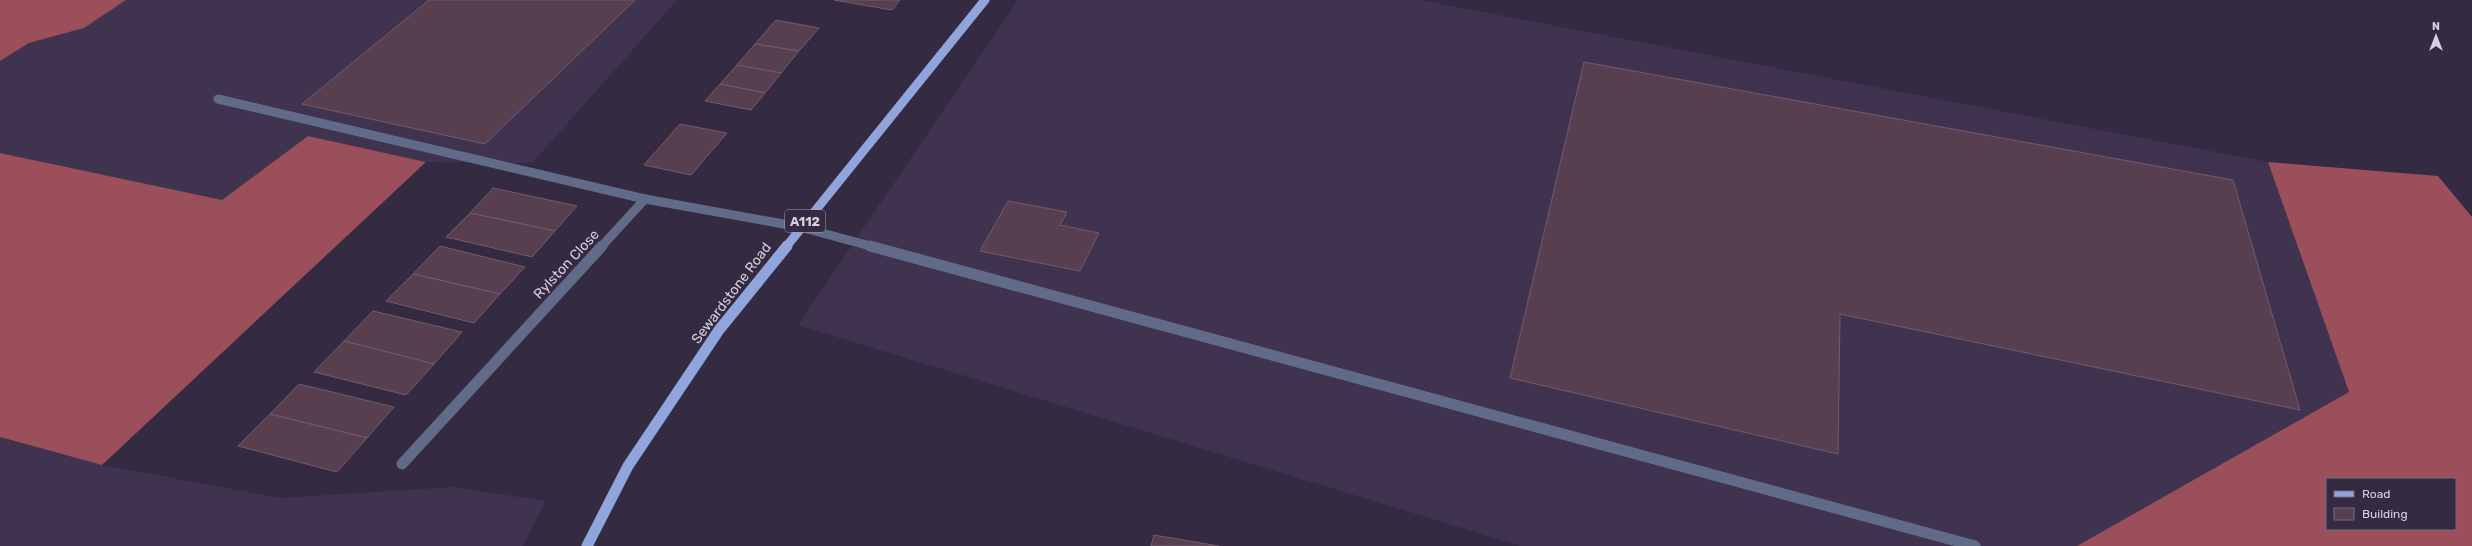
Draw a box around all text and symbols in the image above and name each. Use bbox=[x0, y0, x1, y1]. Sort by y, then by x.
north arrow bbox=[2416, 16, 2456, 56]
text: N bbox=[2432, 20, 2440, 33]
road number: A112 bbox=[785, 210, 825, 232]
street label: Rylston Close bbox=[530, 226, 603, 303]
street label: Sewardstone Road bbox=[688, 239, 775, 347]
legend bbox=[2326, 478, 2456, 530]
text: Road bbox=[2362, 487, 2390, 501]
text: Building bbox=[2362, 507, 2408, 521]

